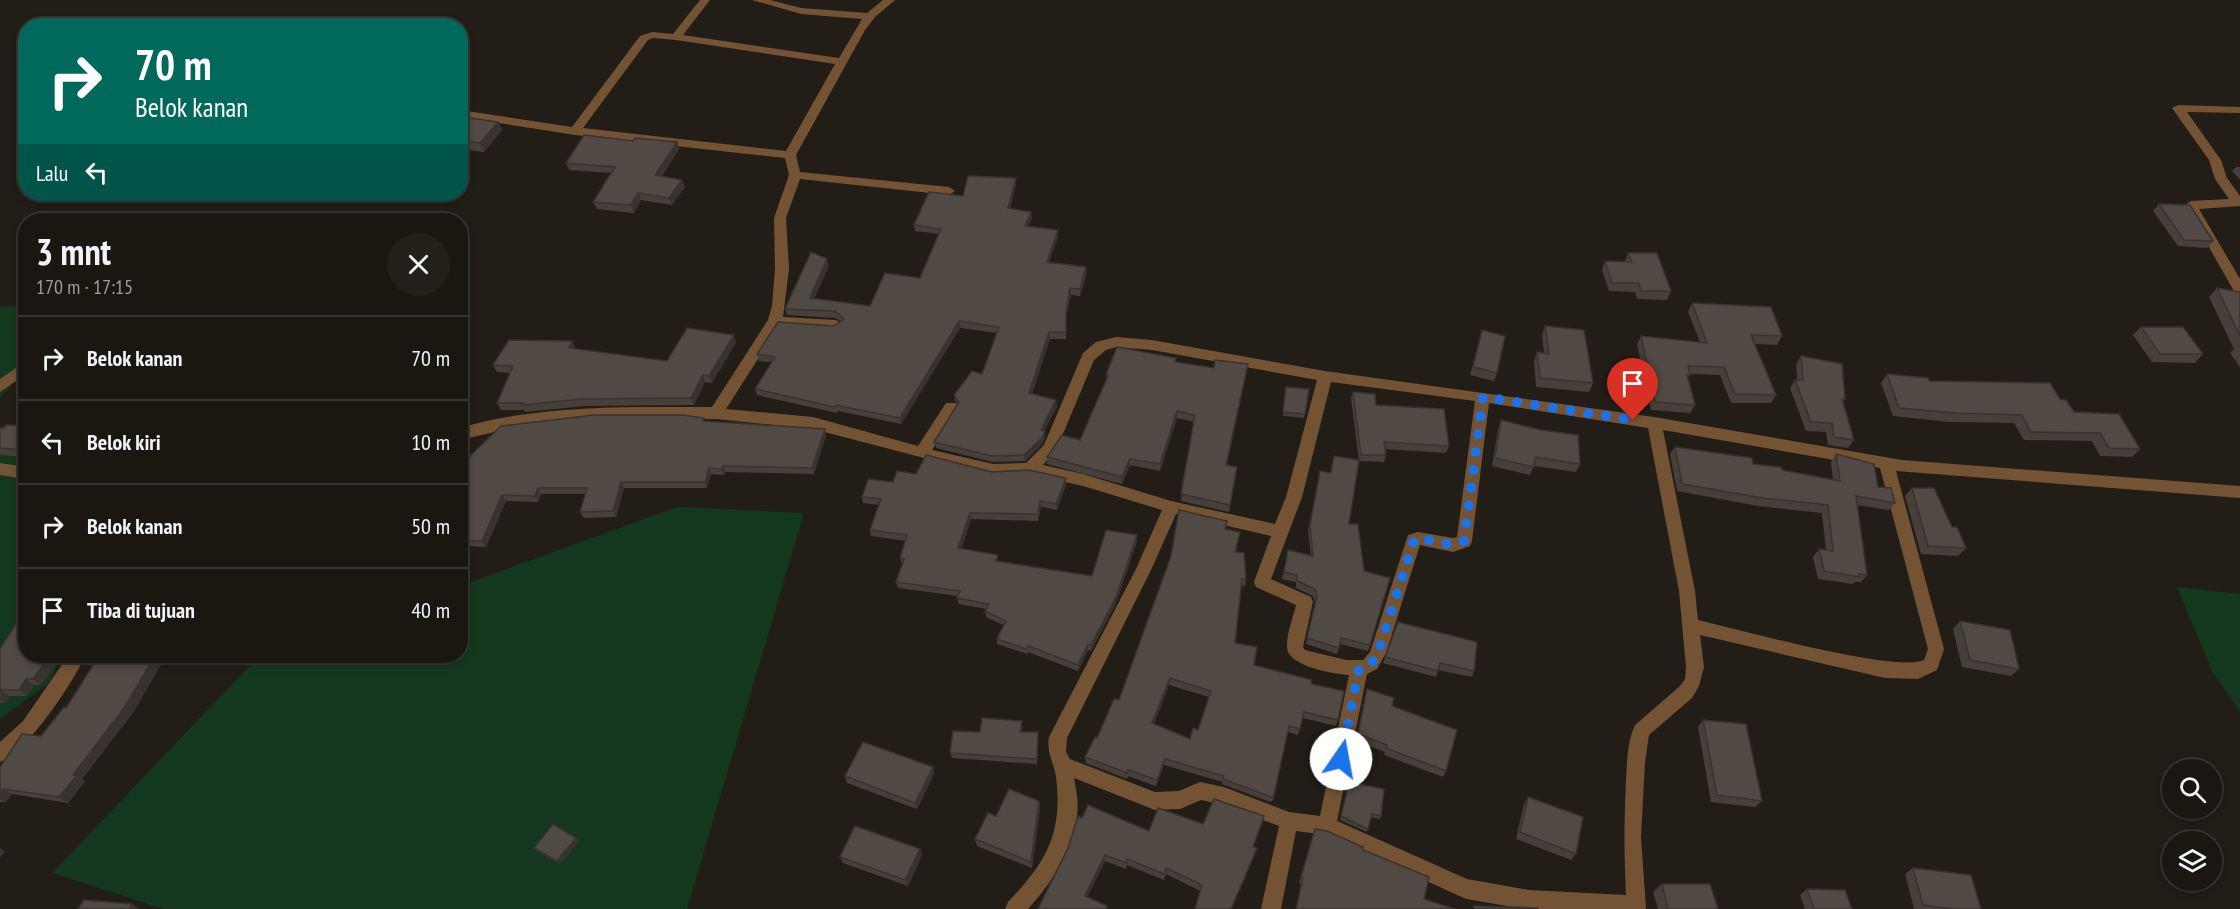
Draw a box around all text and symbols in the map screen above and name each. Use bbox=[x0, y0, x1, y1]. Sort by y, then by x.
text: 70 m bbox=[135, 37, 212, 92]
icon: right bbox=[36, 42, 114, 120]
text: Belok kanan bbox=[135, 90, 248, 124]
icon: left bbox=[80, 156, 113, 189]
text: Lalu bbox=[36, 159, 68, 187]
text: 3 mnt bbox=[36, 228, 111, 275]
button: close bbox=[387, 233, 450, 296]
text: 170 m · 17:15 bbox=[36, 274, 133, 300]
icon: right bbox=[36, 342, 69, 375]
text: Belok kanan bbox=[87, 344, 182, 372]
text: 70 m bbox=[411, 344, 450, 372]
pin bbox=[1607, 358, 1658, 420]
icon: arrive bbox=[1616, 367, 1649, 400]
icon: left bbox=[36, 426, 69, 459]
text: Belok kiri bbox=[87, 428, 161, 456]
text: 10 m bbox=[411, 428, 450, 456]
icon: right bbox=[36, 510, 69, 543]
text: Belok kanan bbox=[87, 512, 182, 540]
text: 50 m bbox=[411, 512, 450, 540]
icon: arrive bbox=[36, 594, 69, 627]
text: Tiba di tujuan bbox=[87, 596, 195, 624]
text: 40 m bbox=[411, 596, 450, 624]
position arrow bbox=[1309, 727, 1373, 791]
map controls bbox=[2162, 759, 2222, 891]
button: search bbox=[2162, 759, 2222, 819]
button: layers bbox=[2162, 831, 2222, 891]

